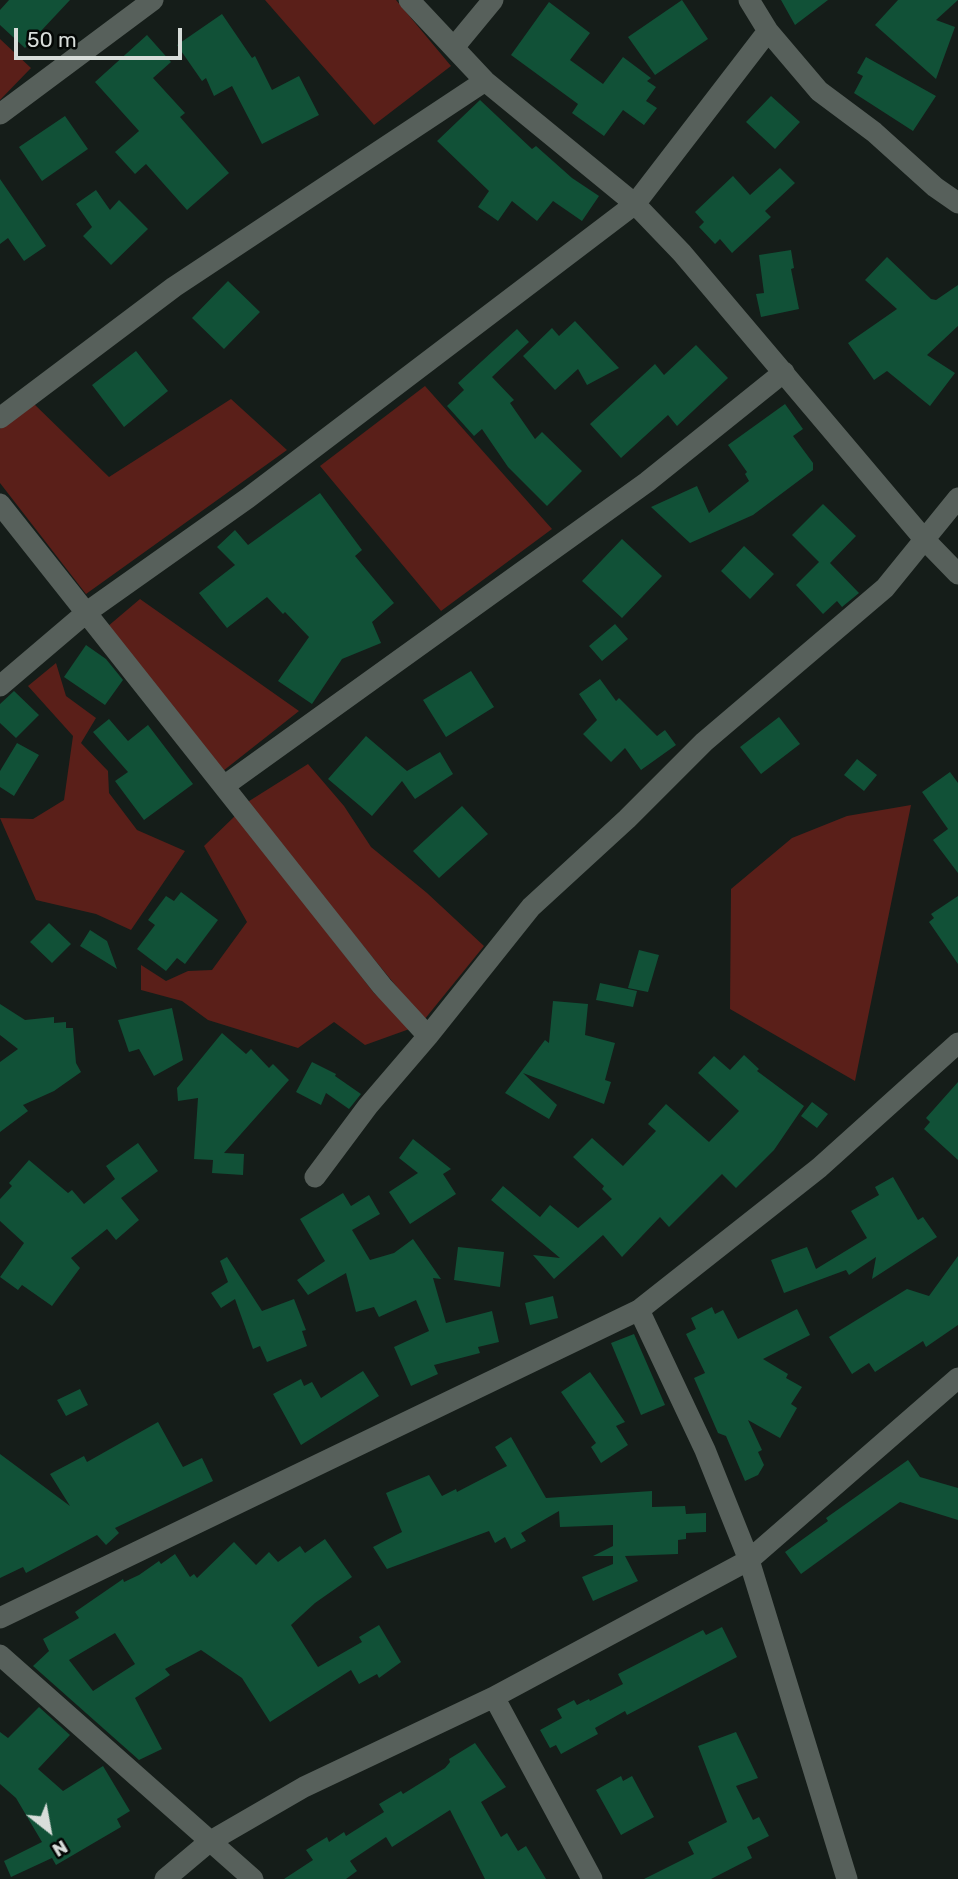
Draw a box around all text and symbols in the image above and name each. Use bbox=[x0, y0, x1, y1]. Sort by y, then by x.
scale bar bbox=[18, 14, 186, 58]
text: 50 m bbox=[27, 27, 77, 52]
north arrow bbox=[14, 1795, 84, 1865]
text: N bbox=[48, 1835, 72, 1862]

